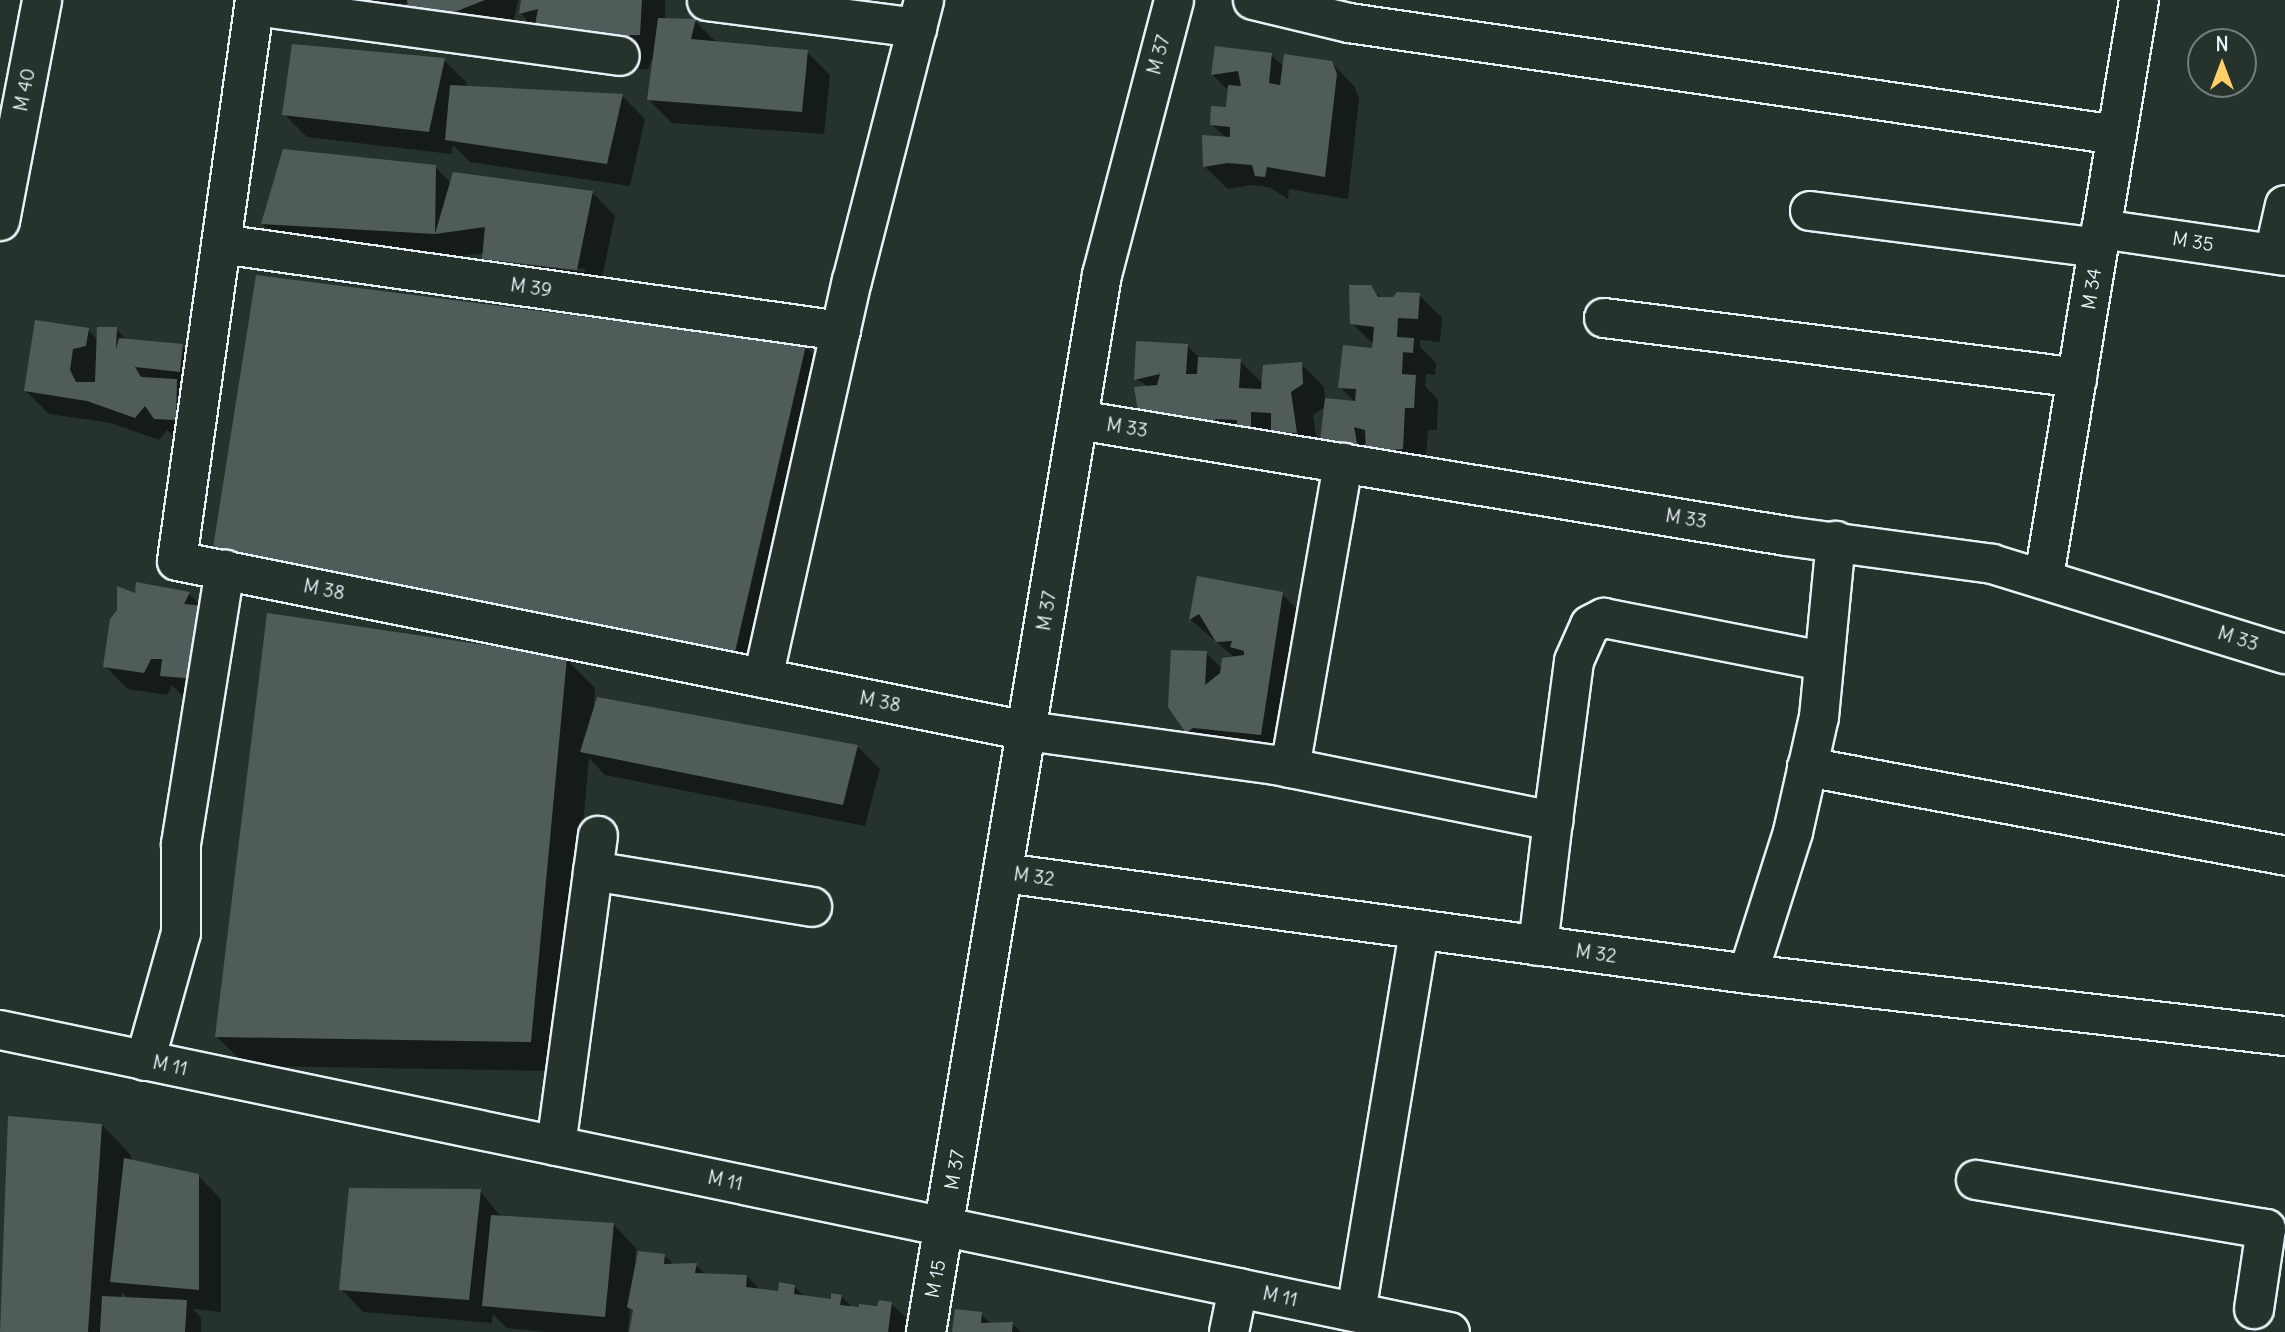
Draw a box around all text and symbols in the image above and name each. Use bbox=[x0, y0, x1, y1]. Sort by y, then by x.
north arrow bbox=[2187, 28, 2257, 98]
text: N bbox=[2215, 32, 2229, 56]
street label: M 37 bbox=[1143, 33, 1175, 77]
street label: M 40 bbox=[10, 67, 40, 113]
street label: M 35 bbox=[2171, 227, 2215, 257]
street label: M 34 bbox=[2077, 267, 2107, 311]
street label: M 39 bbox=[509, 274, 553, 302]
street label: M 33 bbox=[1105, 413, 1149, 443]
street label: M 33 bbox=[1664, 504, 1708, 534]
street label: M 38 bbox=[301, 575, 347, 605]
street label: M 37 bbox=[1033, 589, 1061, 633]
street label: M 33 bbox=[2215, 622, 2261, 656]
street label: M 38 bbox=[857, 687, 903, 717]
street label: M 32 bbox=[1012, 863, 1056, 891]
street label: M 32 bbox=[1574, 940, 1618, 968]
street label: M 11 bbox=[150, 1051, 190, 1081]
street label: M 37 bbox=[941, 1148, 969, 1192]
street label: M 11 bbox=[705, 1166, 745, 1196]
street label: M 15 bbox=[921, 1258, 951, 1300]
street label: M 11 bbox=[1260, 1282, 1300, 1312]

